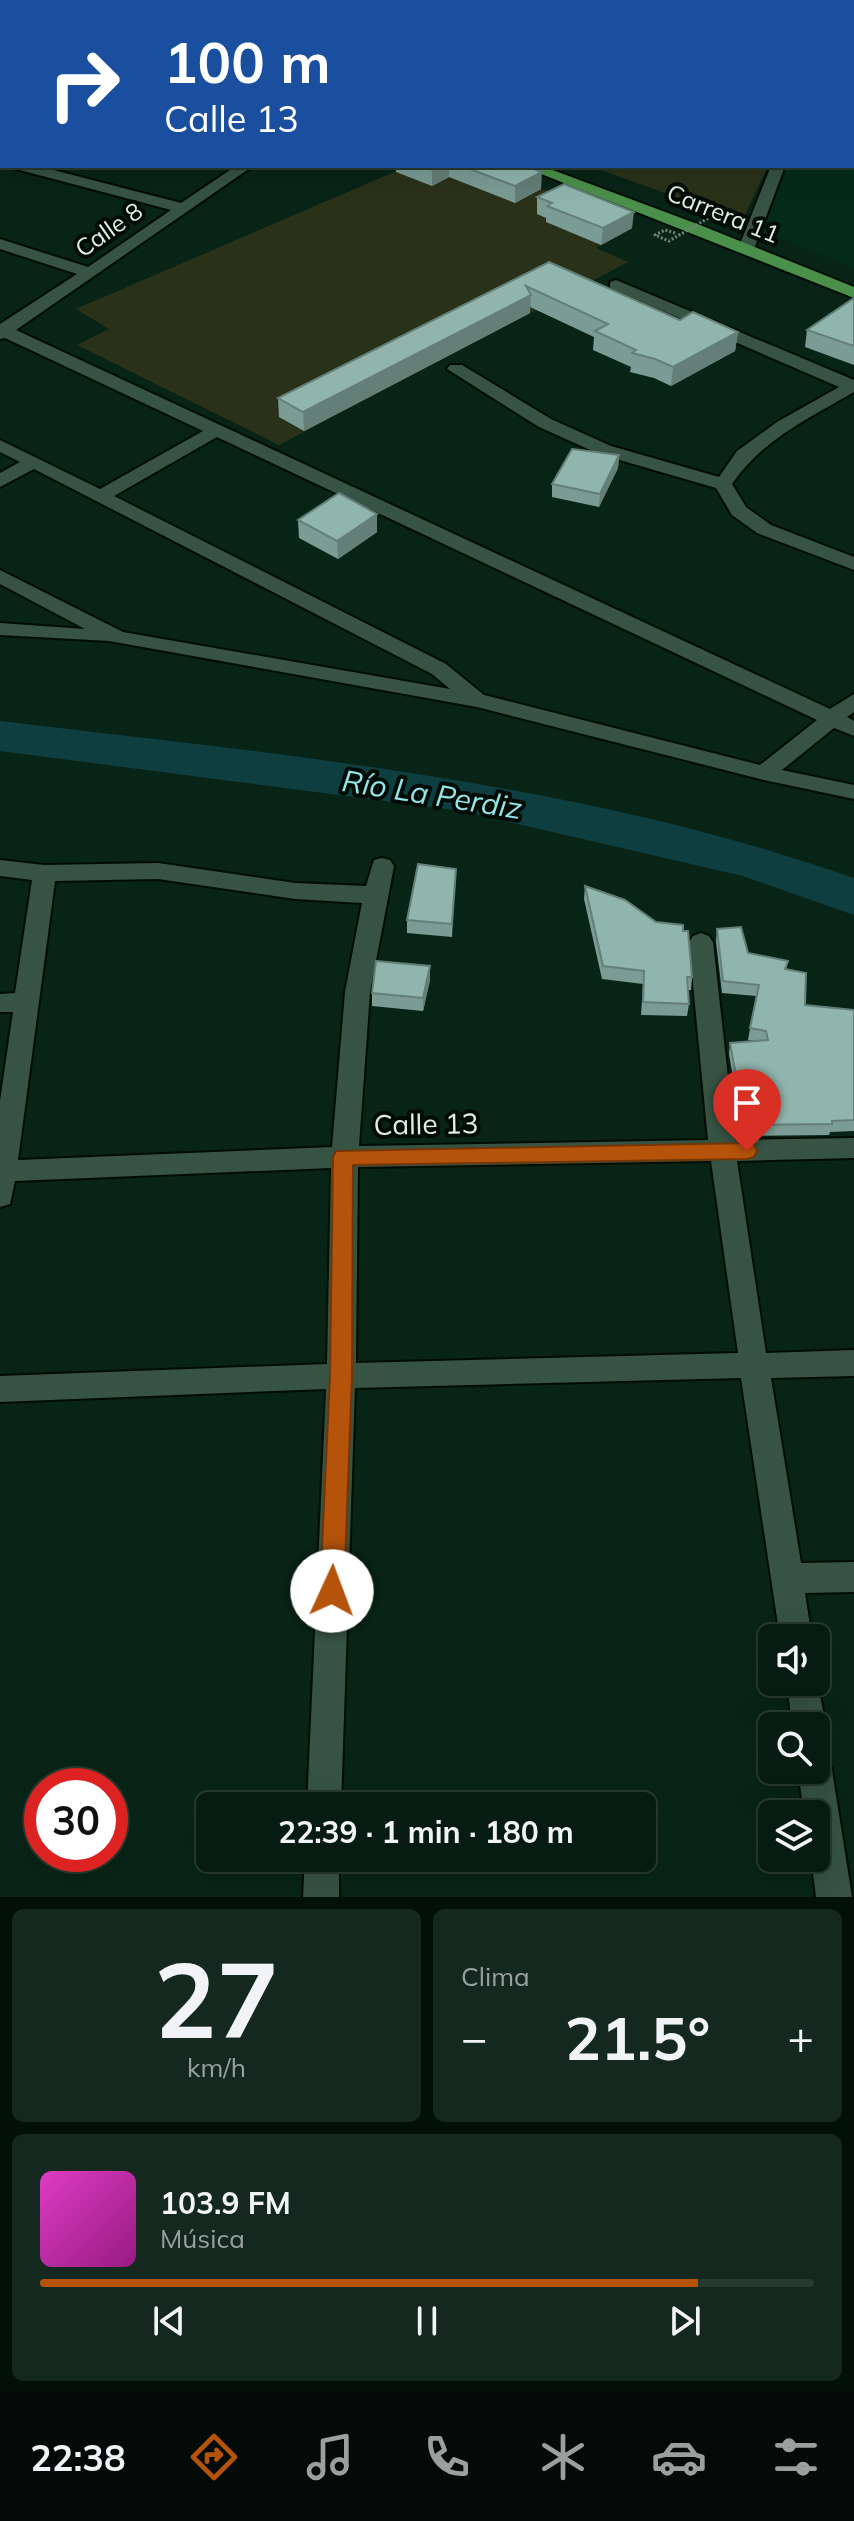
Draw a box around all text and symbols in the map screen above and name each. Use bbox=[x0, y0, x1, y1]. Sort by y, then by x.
text: 100 m bbox=[164, 27, 331, 97]
icon: right bbox=[32, 32, 136, 136]
text: Calle 13 bbox=[164, 96, 299, 141]
street label: Carrera 11 bbox=[663, 177, 784, 249]
street label: Calle 8 bbox=[69, 195, 148, 263]
water label: Río La Perdiz bbox=[339, 761, 525, 827]
pin bbox=[713, 1069, 781, 1151]
icon: arrive bbox=[725, 1081, 769, 1125]
street label: Calle 13 bbox=[373, 1105, 479, 1142]
position arrow bbox=[290, 1549, 374, 1633]
map controls bbox=[758, 1624, 830, 1872]
button: sound bbox=[758, 1624, 830, 1696]
button: search bbox=[758, 1712, 830, 1784]
speed limit sign: 30 bbox=[24, 1768, 128, 1872]
button: layers bbox=[758, 1800, 830, 1872]
text: 22:39 · 1 min · 180 m bbox=[278, 1813, 574, 1851]
text: 27 bbox=[154, 1933, 279, 2064]
text: Clima bbox=[461, 1960, 530, 1993]
text: 21.5° bbox=[565, 2000, 710, 2075]
text: − bbox=[461, 2010, 487, 2065]
text: + bbox=[788, 2010, 814, 2065]
text: km/h bbox=[187, 2051, 246, 2084]
text: 103.9 FM bbox=[160, 2184, 291, 2222]
text: Música bbox=[160, 2222, 245, 2255]
icon: previous bbox=[147, 2299, 191, 2343]
icon: pause bbox=[405, 2299, 449, 2343]
icon: next bbox=[663, 2299, 707, 2343]
icon: directions bbox=[186, 2429, 242, 2485]
icon: music bbox=[302, 2429, 358, 2485]
icon: phone bbox=[419, 2429, 475, 2485]
icon: climate bbox=[535, 2429, 591, 2485]
icon: car bbox=[651, 2429, 707, 2485]
icon: filters bbox=[768, 2429, 824, 2485]
text: 22:38 bbox=[30, 2435, 126, 2480]

